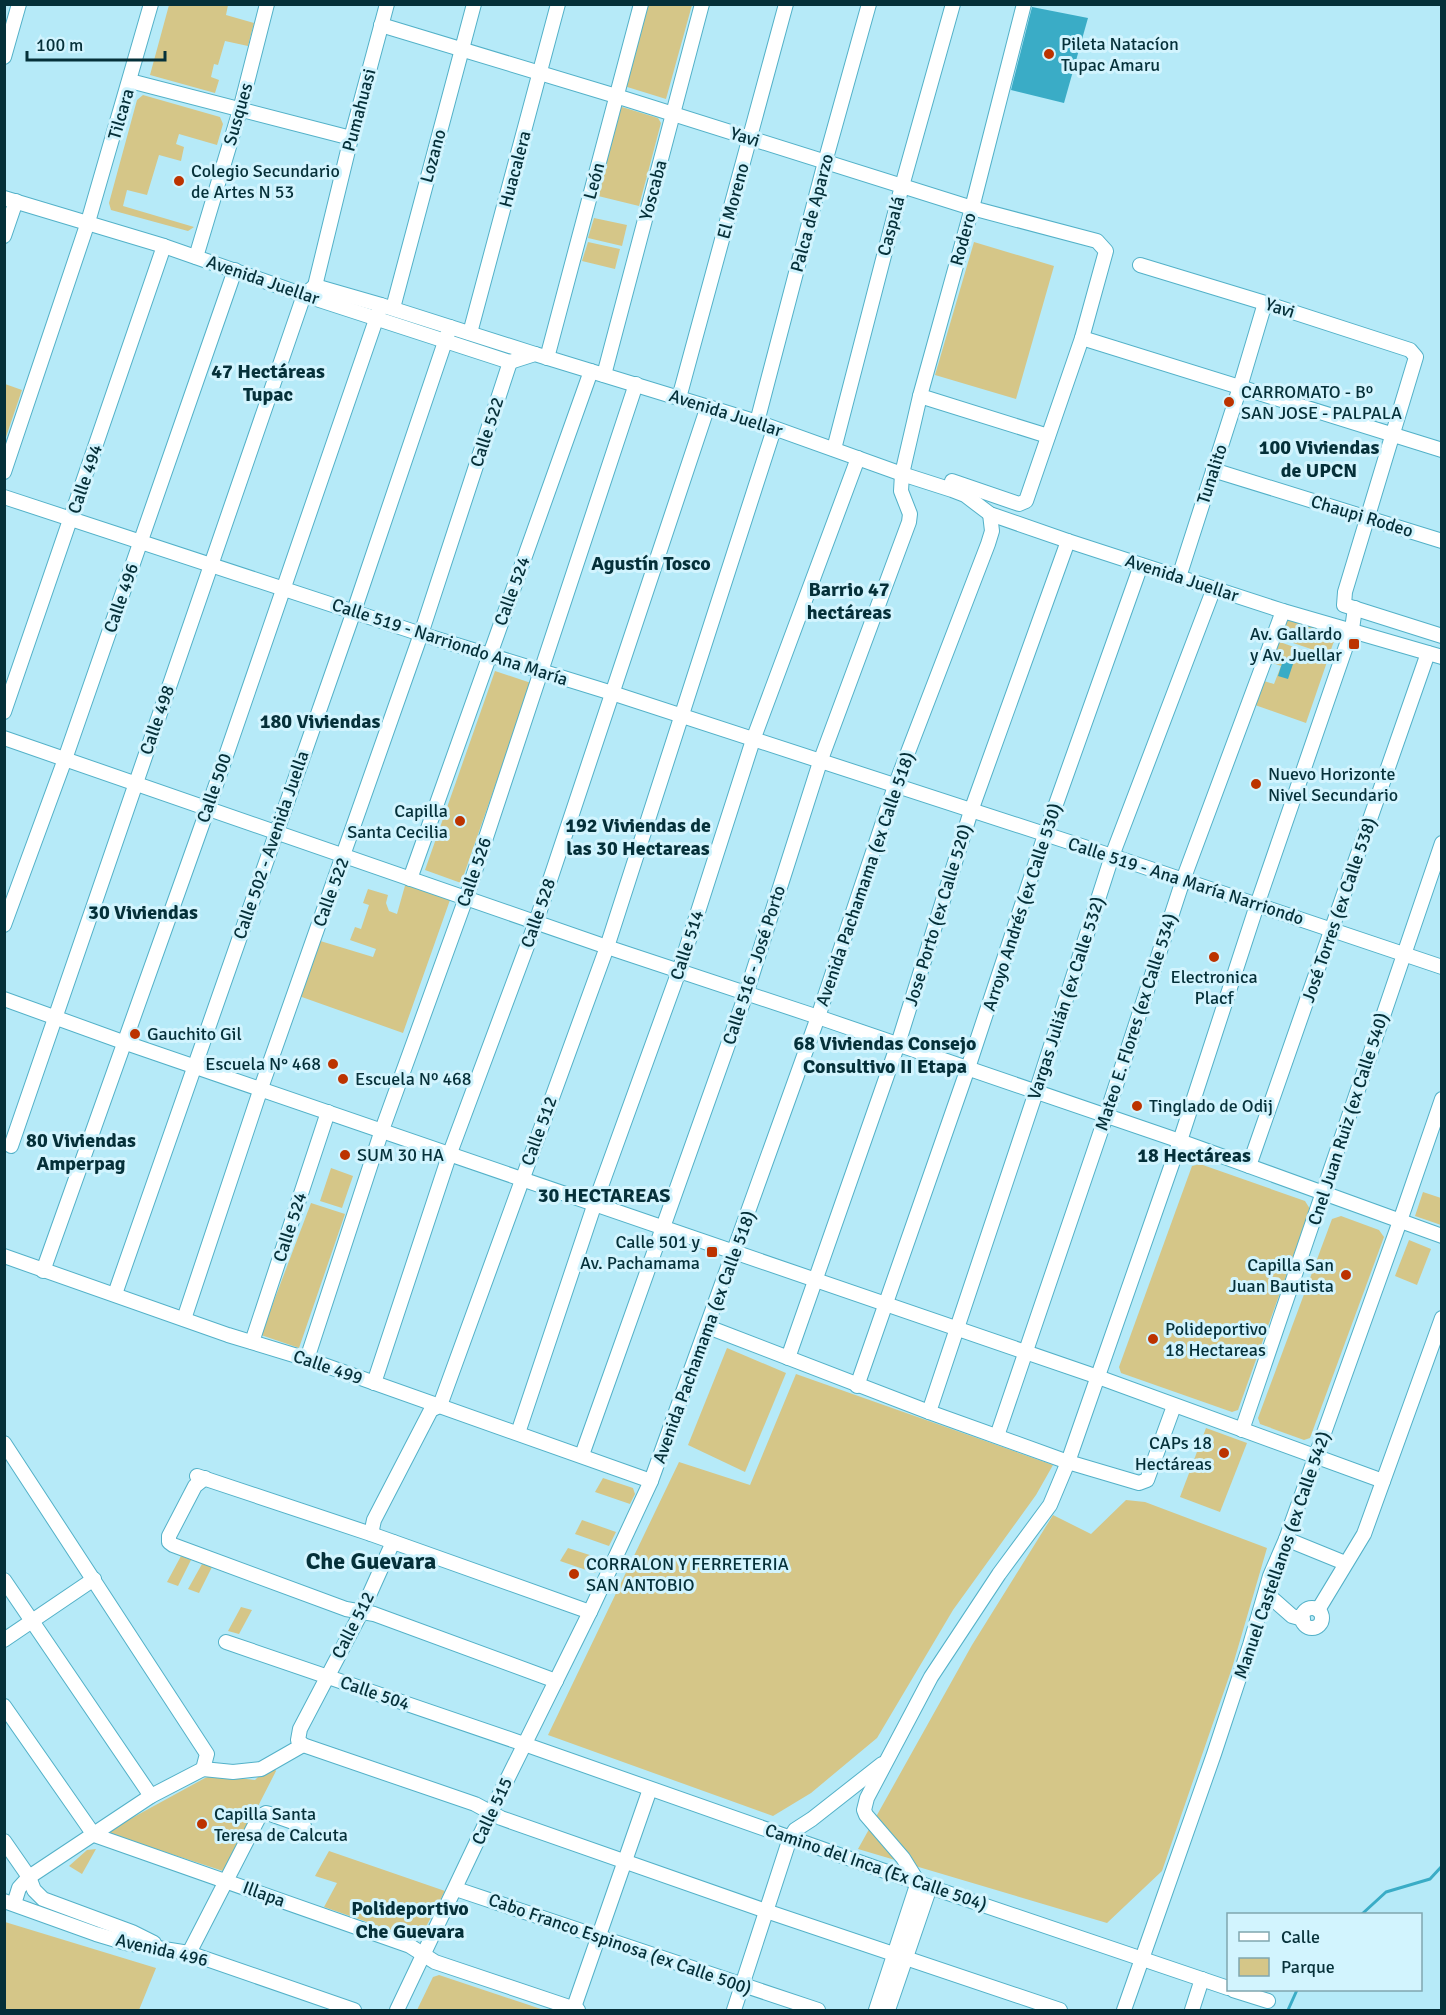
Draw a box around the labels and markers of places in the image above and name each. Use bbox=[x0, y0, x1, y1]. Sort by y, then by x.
place label: Pileta Natacíon Tupac Amaru bbox=[1061, 33, 1179, 76]
marker: Pileta Natacíon Tupac Amaru bbox=[1042, 47, 1056, 61]
place label: Colegio Secundario de Artes N 53 bbox=[191, 160, 340, 203]
marker: Colegio Secundario de Artes N 53 bbox=[172, 174, 186, 188]
place label: CARROMATO - Bº SAN JOSE - PALPALA bbox=[1241, 381, 1402, 424]
marker: CARROMATO - Bº SAN JOSE - PALPALA bbox=[1222, 395, 1236, 409]
place label: Av. Gallardo y Av. Juellar bbox=[1250, 623, 1342, 666]
marker: Av. Gallardo y Av. Juellar bbox=[1347, 637, 1361, 651]
place label: Nuevo Horizonte Nivel Secundario bbox=[1268, 763, 1398, 806]
marker: Nuevo Horizonte Nivel Secundario bbox=[1249, 777, 1263, 791]
place label: Capilla Santa Cecilia bbox=[347, 800, 448, 843]
marker: Capilla Santa Cecilia bbox=[453, 814, 467, 828]
marker: Electronica Placf bbox=[1207, 950, 1221, 964]
place label: Electronica Placf bbox=[1170, 966, 1258, 1009]
place label: Gauchito Gil bbox=[147, 1023, 242, 1045]
marker: Gauchito Gil bbox=[128, 1027, 142, 1041]
place label: Escuela N° 468 bbox=[205, 1053, 321, 1075]
marker: Escuela N° 468 bbox=[326, 1057, 340, 1071]
place label: Escuela Nº 468 bbox=[355, 1068, 472, 1090]
marker: Escuela Nº 468 bbox=[336, 1072, 350, 1086]
place label: Tinglado de Odij bbox=[1149, 1095, 1273, 1117]
marker: Tinglado de Odij bbox=[1130, 1099, 1144, 1113]
place label: SUM 30 HA bbox=[357, 1144, 444, 1166]
marker: SUM 30 HA bbox=[338, 1148, 352, 1162]
place label: Calle 501 y Av. Pachamama bbox=[580, 1231, 701, 1274]
marker: Calle 501 y Av. Pachamama bbox=[705, 1245, 719, 1259]
place label: Capilla San Juan Bautista bbox=[1229, 1254, 1334, 1297]
marker: Capilla San Juan Bautista bbox=[1339, 1268, 1353, 1282]
place label: Polideportivo 18 Hectareas bbox=[1165, 1318, 1267, 1361]
marker: Polideportivo 18 Hectareas bbox=[1146, 1332, 1160, 1346]
place label: CAPs 18 Hectáreas bbox=[1135, 1432, 1212, 1475]
marker: CAPs 18 Hectáreas bbox=[1217, 1446, 1231, 1460]
place label: CORRALON Y FERRETERIA SAN ANTOBIO bbox=[586, 1553, 789, 1596]
marker: CORRALON Y FERRETERIA SAN ANTOBIO bbox=[567, 1567, 581, 1581]
place label: Capilla Santa Teresa de Calcuta bbox=[214, 1803, 348, 1846]
marker: Capilla Santa Teresa de Calcuta bbox=[195, 1817, 209, 1831]

